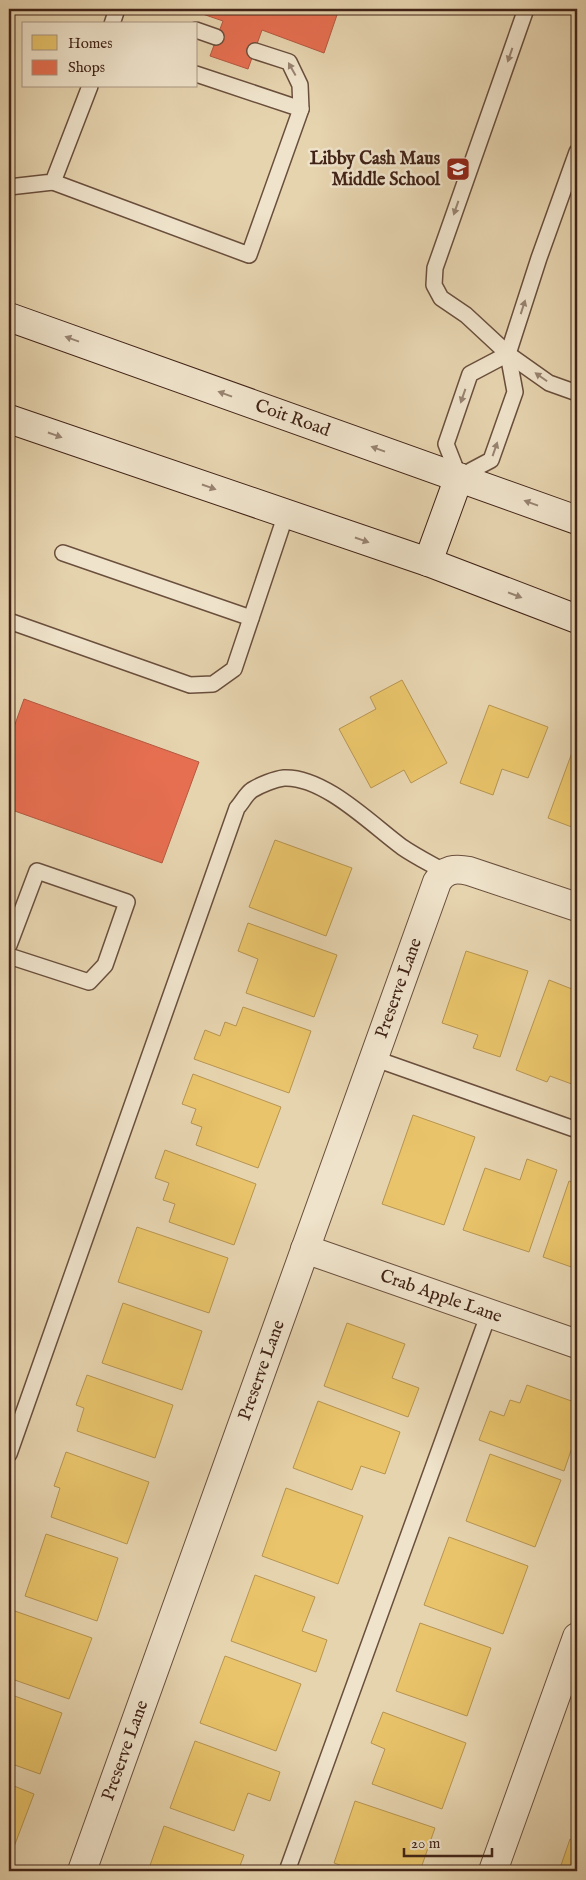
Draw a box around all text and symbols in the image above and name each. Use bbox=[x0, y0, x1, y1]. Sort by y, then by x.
legend bbox=[22, 22, 198, 88]
text: Homes bbox=[68, 34, 112, 53]
one-way arrow bbox=[506, 47, 513, 62]
text: Shops bbox=[68, 58, 105, 77]
one-way arrow bbox=[287, 62, 296, 75]
place label: Libby Cash Maus Middle School bbox=[310, 148, 441, 192]
school or university icon: Libby Cash Maus Middle School bbox=[445, 156, 471, 182]
one-way arrow bbox=[452, 201, 460, 216]
one-way arrow bbox=[520, 300, 528, 315]
one-way arrow bbox=[64, 335, 79, 343]
one-way arrow bbox=[534, 372, 548, 382]
one-way arrow bbox=[458, 388, 466, 403]
one-way arrow bbox=[217, 390, 232, 398]
street label: Coit Road bbox=[252, 394, 333, 442]
one-way arrow bbox=[48, 431, 63, 439]
one-way arrow bbox=[492, 441, 499, 456]
one-way arrow bbox=[370, 445, 385, 453]
one-way arrow bbox=[201, 484, 216, 492]
one-way arrow bbox=[524, 499, 539, 506]
one-way arrow bbox=[355, 537, 370, 544]
one-way arrow bbox=[508, 592, 522, 600]
street label: Preserve Lane bbox=[370, 935, 427, 1041]
street label: Crab Apple Lane bbox=[377, 1265, 505, 1328]
street label: Preserve Lane bbox=[233, 1317, 290, 1424]
street label: Preserve Lane bbox=[97, 1697, 154, 1804]
scale bar bbox=[404, 1825, 491, 1857]
text: 20 m bbox=[411, 1834, 441, 1853]

